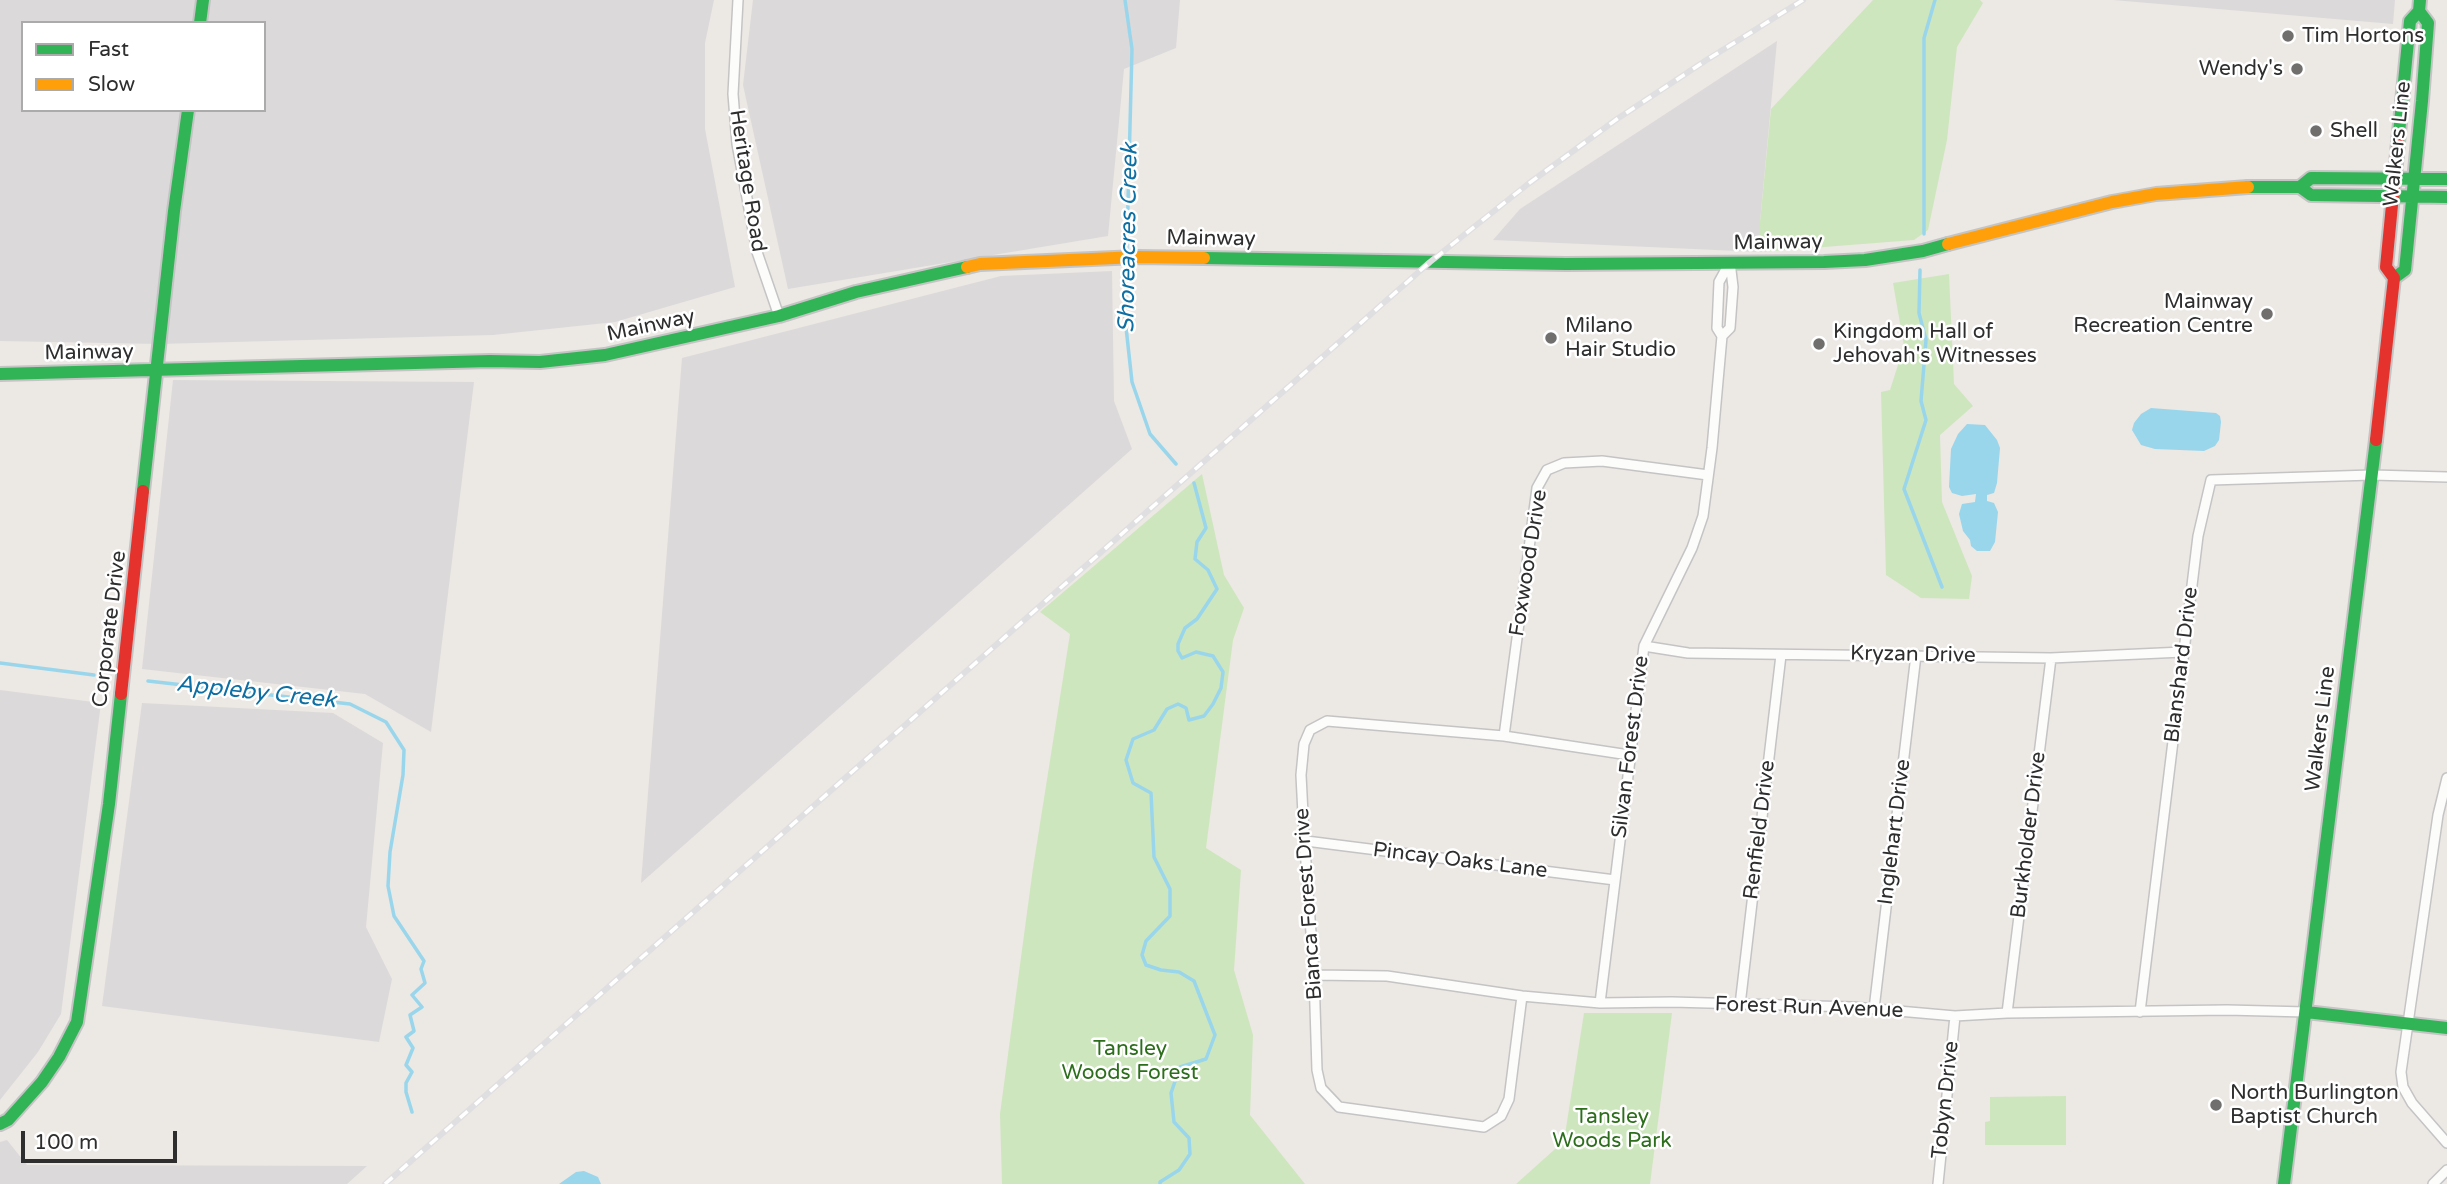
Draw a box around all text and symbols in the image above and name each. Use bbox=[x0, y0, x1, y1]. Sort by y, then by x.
legend bbox=[21, 21, 266, 112]
place label: Tim Hortons bbox=[2302, 23, 2424, 49]
marker: Tim Hortons bbox=[2280, 28, 2296, 44]
text: Fast bbox=[88, 37, 129, 62]
place label: Wendy's bbox=[2199, 56, 2283, 82]
marker: Wendy's bbox=[2289, 61, 2305, 77]
text: Slow bbox=[88, 72, 135, 97]
street label: Walkers Line bbox=[2379, 80, 2417, 208]
street label: Heritage Road bbox=[723, 108, 771, 254]
place label: Shell bbox=[2330, 118, 2378, 144]
marker: Shell bbox=[2308, 123, 2324, 139]
water label: Shoreacres Creek bbox=[1114, 143, 1144, 333]
street label: Mainway bbox=[1166, 226, 1256, 252]
street label: Mainway bbox=[1733, 230, 1823, 256]
place label: Mainway Recreation Centre bbox=[2073, 289, 2253, 339]
street label: Mainway bbox=[605, 304, 697, 348]
marker: Mainway Recreation Centre bbox=[2259, 306, 2275, 322]
place label: Milano Hair Studio bbox=[1565, 313, 1676, 363]
place label: Kingdom Hall of Jehovah's Witnesses bbox=[1833, 319, 2037, 369]
marker: Milano Hair Studio bbox=[1543, 330, 1559, 346]
marker: Kingdom Hall of Jehovah's Witnesses bbox=[1811, 336, 1827, 352]
street label: Mainway bbox=[44, 340, 134, 366]
street label: Foxwood Drive bbox=[1505, 488, 1553, 638]
street label: Corporate Drive bbox=[88, 549, 132, 709]
street label: Blanshard Drive bbox=[2160, 586, 2204, 744]
street label: Kryzan Drive bbox=[1850, 641, 1976, 669]
street label: Silvan Forest Drive bbox=[1607, 654, 1655, 840]
street label: Walkers Line bbox=[2301, 665, 2341, 793]
water label: Appleby Creek bbox=[175, 671, 337, 715]
street label: Burkholder Drive bbox=[2006, 750, 2052, 920]
street label: Inglehart Drive bbox=[1874, 758, 1916, 906]
street label: Renfield Drive bbox=[1739, 759, 1781, 901]
street label: Bianca Forest Drive bbox=[1290, 807, 1328, 1001]
street label: Pincay Oaks Lane bbox=[1371, 838, 1549, 884]
street label: Forest Run Avenue bbox=[1714, 992, 1904, 1024]
park label: Tansley Woods Forest bbox=[1062, 1036, 1198, 1086]
street label: Tobyn Drive bbox=[1927, 1040, 1965, 1160]
place label: North Burlington Baptist Church bbox=[2230, 1080, 2399, 1130]
marker: North Burlington Baptist Church bbox=[2208, 1097, 2224, 1113]
park label: Tansley Woods Park bbox=[1552, 1104, 1672, 1154]
scale bar bbox=[24, 1118, 180, 1162]
text: 100 m bbox=[34, 1130, 98, 1155]

